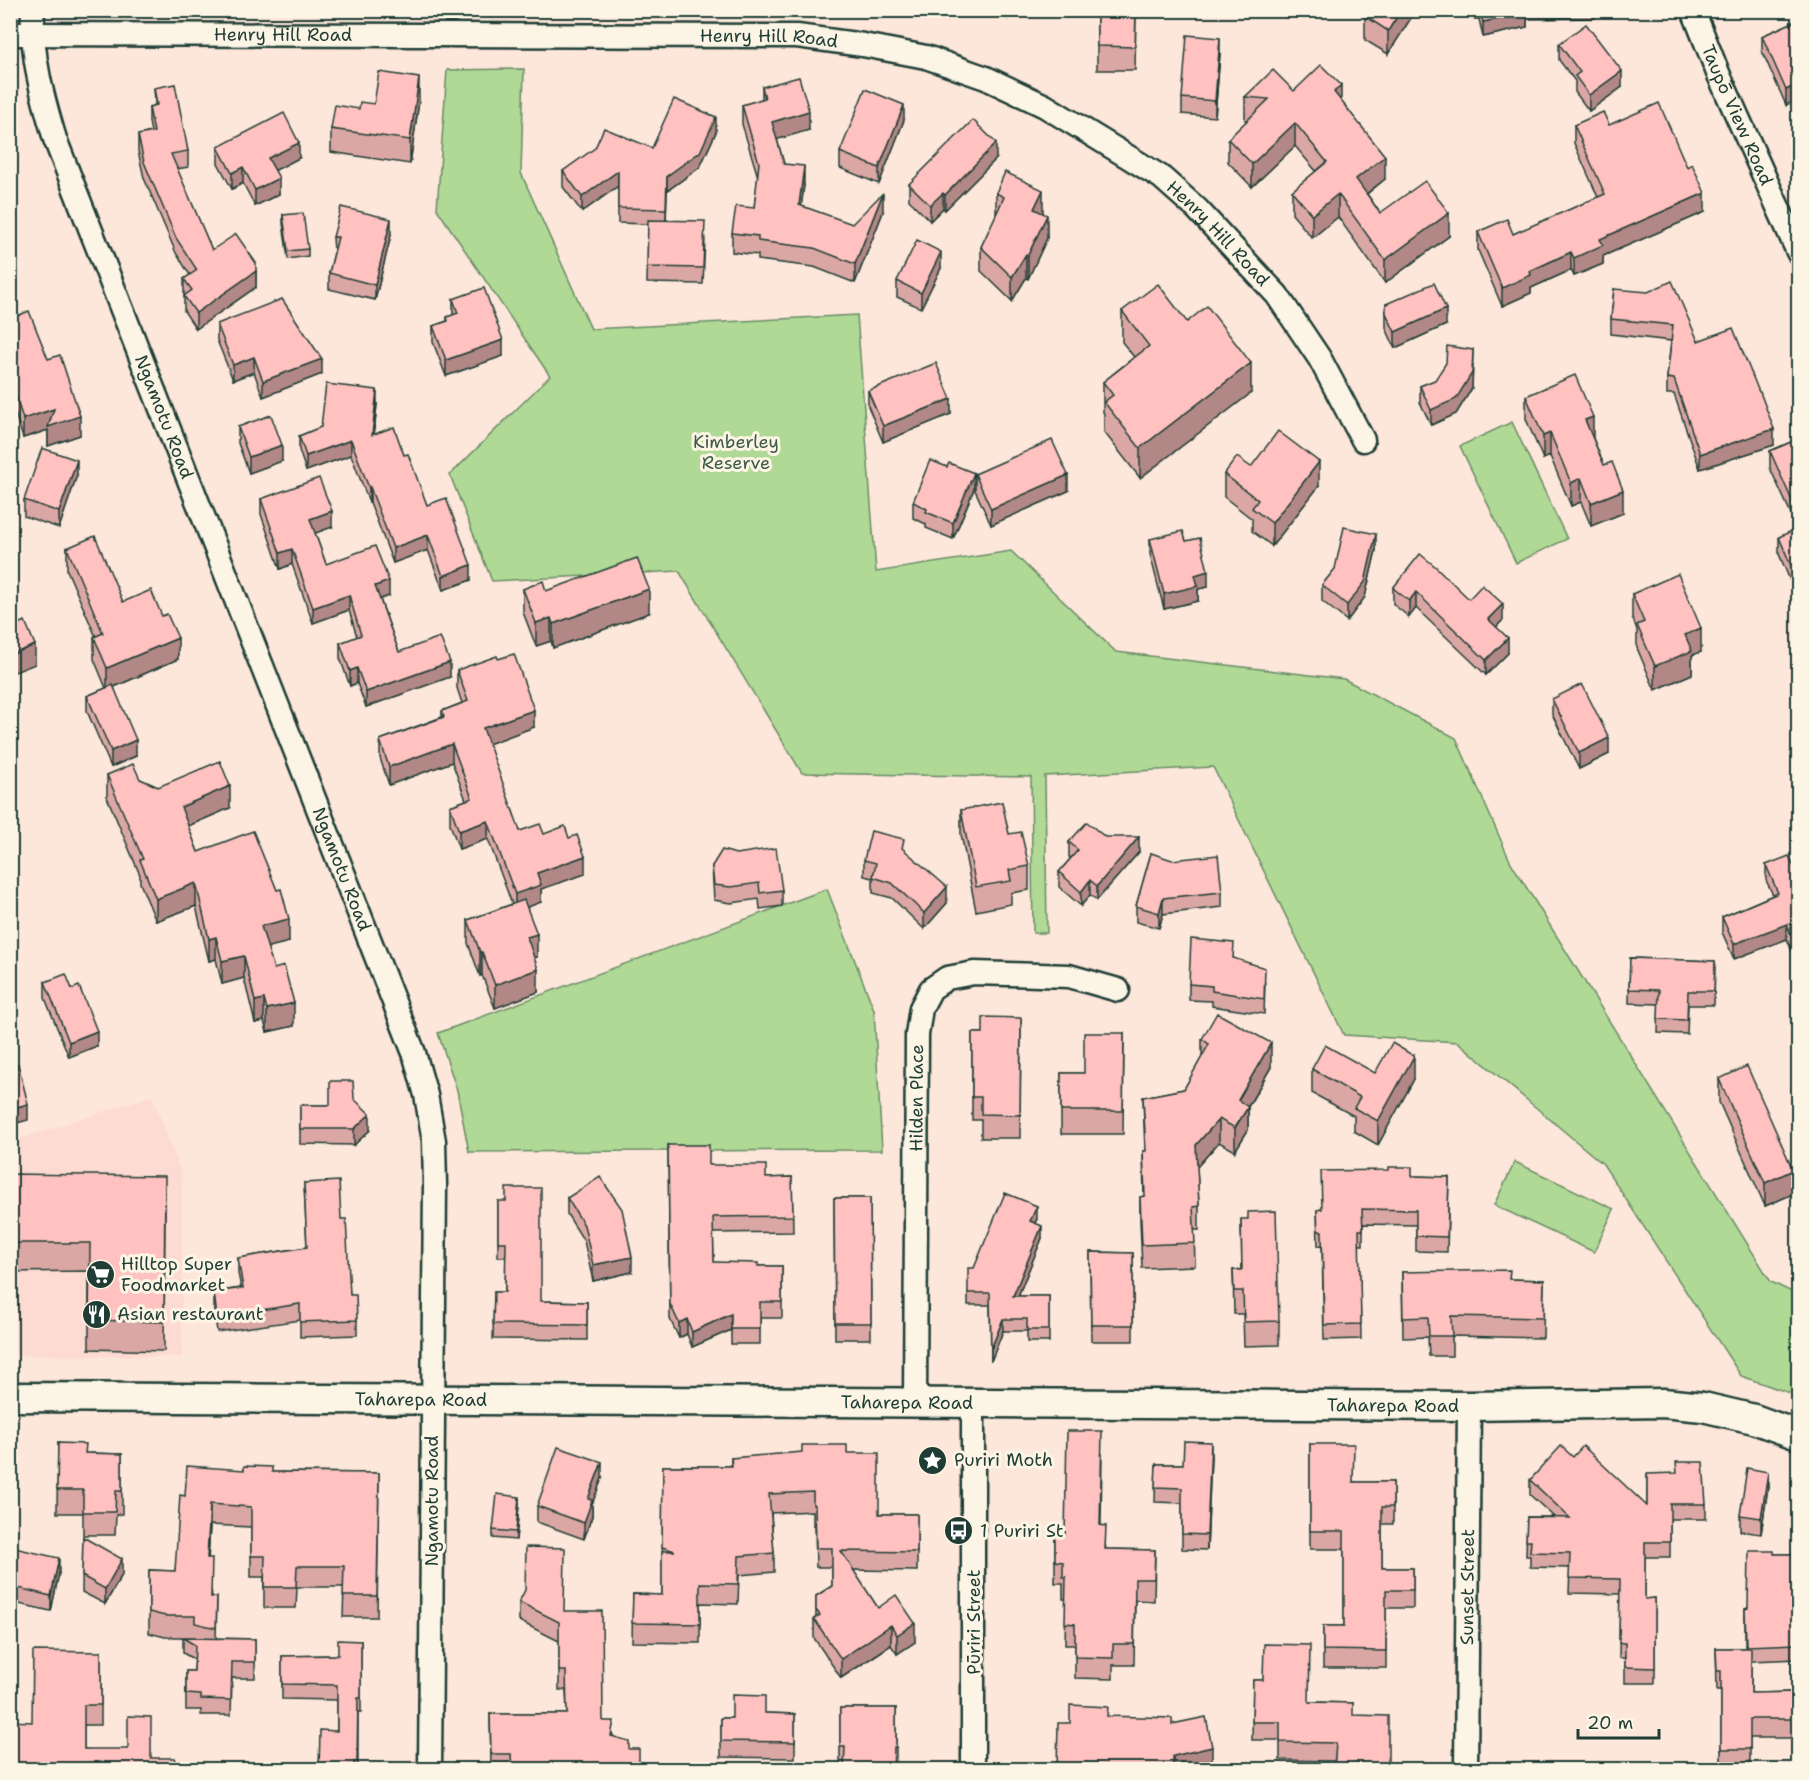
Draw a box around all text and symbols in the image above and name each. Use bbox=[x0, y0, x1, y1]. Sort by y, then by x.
street label: Henry Hill Road bbox=[214, 23, 352, 47]
street label: Henry Hill Road bbox=[700, 24, 839, 53]
street label: Taupō View Road bbox=[1696, 41, 1779, 189]
street label: Henry Hill Road bbox=[1161, 175, 1275, 291]
street label: Ngamotu Road bbox=[129, 351, 199, 482]
park label: Kimberley Reserve bbox=[693, 430, 779, 475]
street label: Ngamotu Road bbox=[307, 804, 377, 935]
street label: Hilden Place bbox=[904, 1044, 929, 1152]
place label: Hilltop Super Foodmarket bbox=[121, 1252, 232, 1297]
supermarket icon: Hilltop Super Foodmarket bbox=[84, 1258, 116, 1290]
restaurant icon: Asian restaurant bbox=[80, 1298, 112, 1330]
place label: Asian restaurant bbox=[117, 1302, 264, 1326]
street label: Taharepa Road bbox=[355, 1387, 487, 1412]
street label: Taharepa Road bbox=[841, 1390, 973, 1415]
street label: Taharepa Road bbox=[1327, 1393, 1459, 1418]
street label: Ngamotu Road bbox=[420, 1435, 444, 1567]
place icon: Puriri Moth bbox=[917, 1444, 949, 1476]
place label: Puriri Moth bbox=[954, 1448, 1053, 1472]
bus stop icon: 1 Puriri St bbox=[943, 1515, 975, 1547]
place label: 1 Puriri St bbox=[980, 1519, 1064, 1543]
street label: Sunset Street bbox=[1455, 1529, 1480, 1645]
street label: Pūriri Street bbox=[962, 1569, 986, 1675]
scale bar bbox=[1578, 1702, 1659, 1740]
text: 20 m bbox=[1587, 1711, 1633, 1735]

